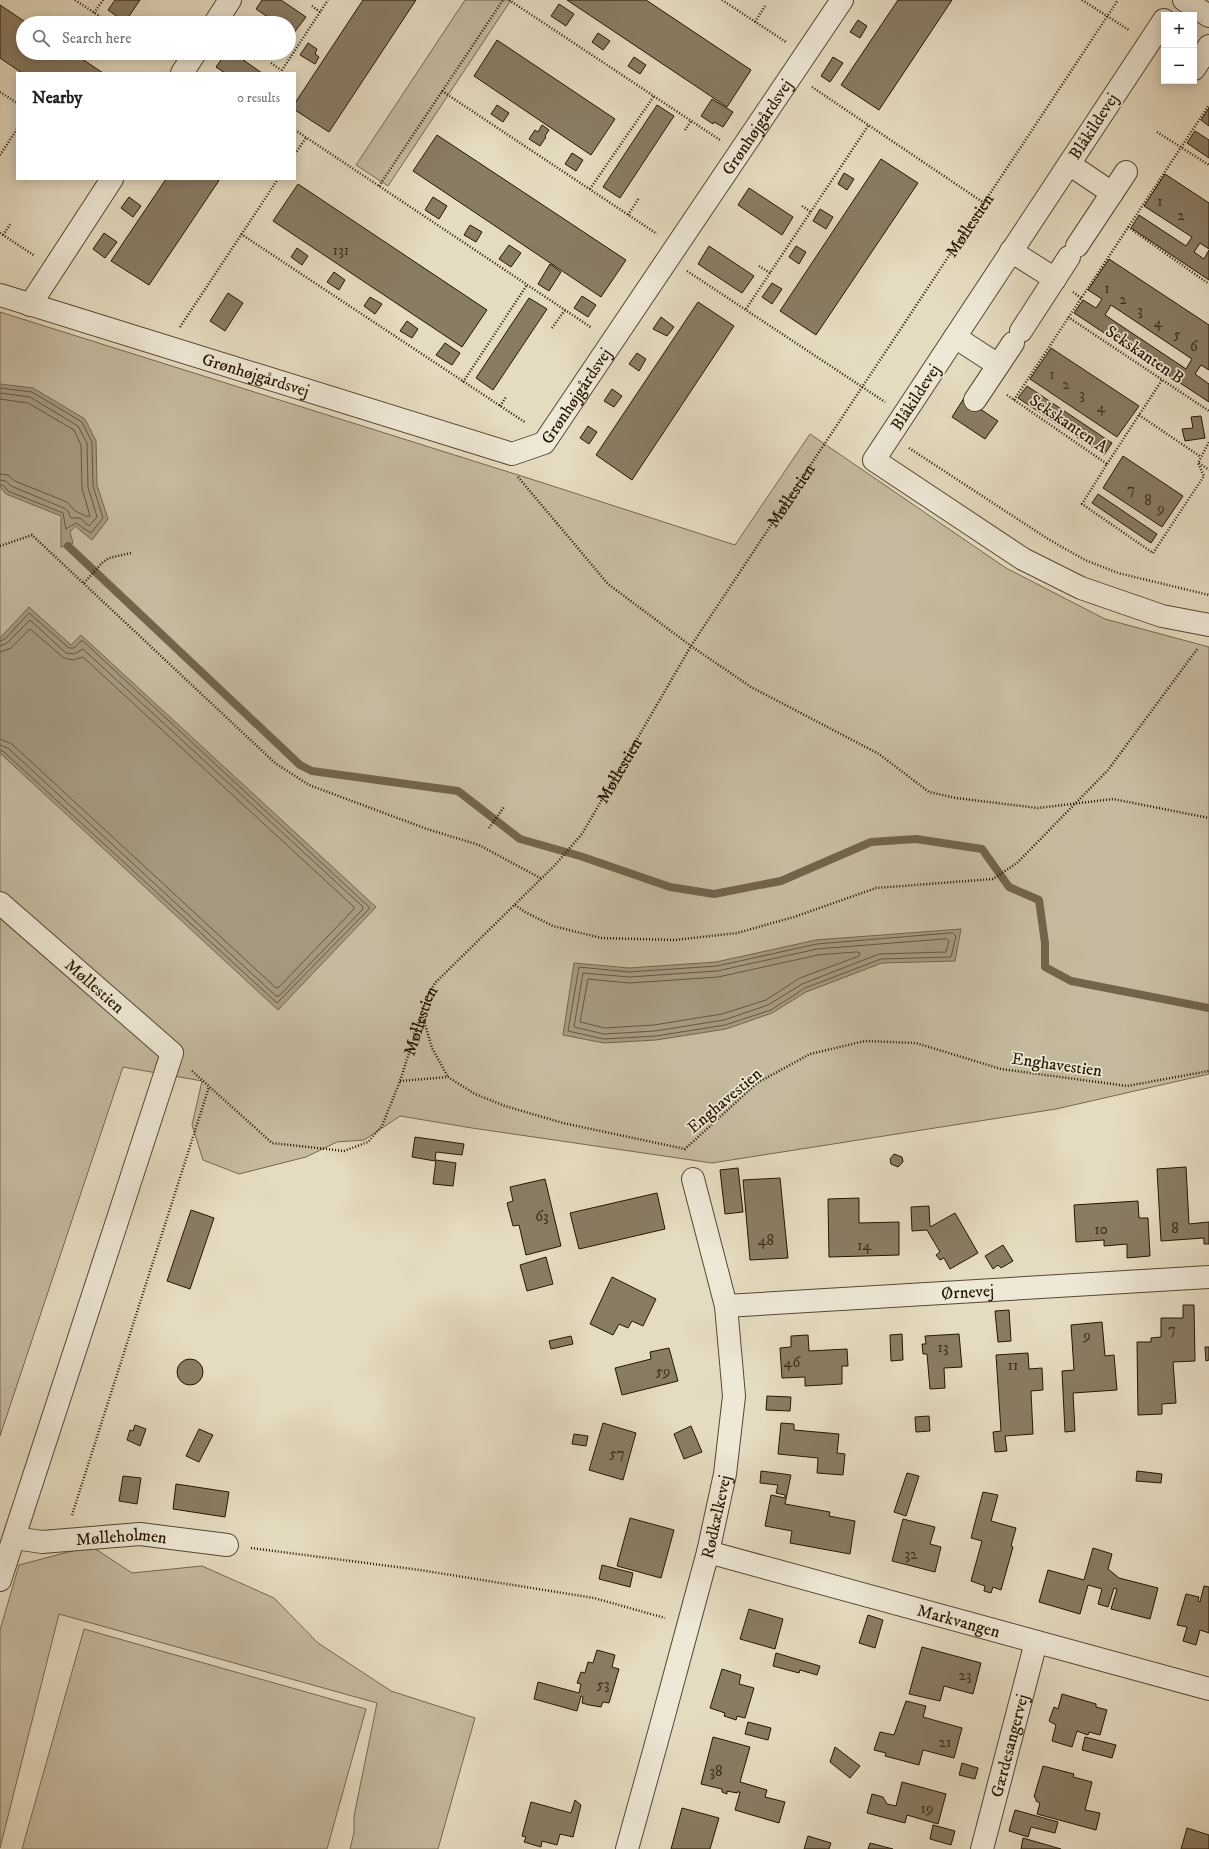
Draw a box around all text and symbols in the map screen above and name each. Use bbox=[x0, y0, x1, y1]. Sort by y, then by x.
map controls bbox=[1161, 12, 1197, 84]
button: + bbox=[1161, 12, 1197, 48]
search box bbox=[16, 16, 296, 60]
icon: search bbox=[30, 27, 52, 49]
text: Search here bbox=[62, 29, 131, 48]
button: − bbox=[1161, 48, 1197, 84]
street label: Grønhøjgårdsvej bbox=[717, 75, 798, 180]
text: Nearby bbox=[32, 87, 82, 109]
street label: Blåkildevej bbox=[1064, 89, 1123, 164]
text: 0 results bbox=[237, 90, 280, 106]
street label: Møllestien bbox=[941, 189, 999, 262]
house number: 1 bbox=[1157, 192, 1163, 211]
house number: 2 bbox=[1177, 206, 1185, 225]
house number: 131 bbox=[333, 241, 349, 260]
house number: 1 bbox=[1104, 279, 1110, 298]
house number: 2 bbox=[1119, 290, 1127, 309]
house number: 3 bbox=[1137, 301, 1143, 320]
house number: 4 bbox=[1154, 313, 1163, 332]
street label: Sekskanten B bbox=[1101, 320, 1188, 389]
house number: 5 bbox=[1173, 325, 1181, 344]
house number: 6 bbox=[1190, 337, 1199, 356]
street label: Grønhøjgårdsvej bbox=[537, 344, 617, 448]
street label: Grønhøjgårdsvej bbox=[199, 348, 312, 402]
street label: Blåkildevej bbox=[886, 360, 945, 435]
house number: 1 bbox=[1049, 365, 1055, 384]
house number: 2 bbox=[1062, 375, 1070, 394]
house number: 3 bbox=[1079, 385, 1085, 404]
street label: Sekskanten A bbox=[1025, 389, 1112, 458]
house number: 4 bbox=[1097, 398, 1106, 417]
street label: Møllestien bbox=[762, 460, 821, 532]
house number: 7 bbox=[1127, 480, 1135, 499]
house number: 8 bbox=[1144, 491, 1152, 510]
house number: 9 bbox=[1156, 499, 1165, 518]
street label: Møllestien bbox=[592, 734, 648, 807]
street label: Møllestien bbox=[60, 955, 129, 1019]
street label: Møllestien bbox=[399, 982, 443, 1059]
street label: Enghavestien bbox=[1010, 1048, 1104, 1082]
street label: Enghavestien bbox=[683, 1063, 767, 1138]
house number: 63 bbox=[535, 1207, 549, 1226]
house number: 8 bbox=[1171, 1219, 1179, 1238]
house number: 10 bbox=[1094, 1220, 1108, 1239]
house number: 48 bbox=[758, 1231, 774, 1250]
house number: 14 bbox=[857, 1236, 871, 1255]
street label: Ørnevej bbox=[941, 1280, 995, 1305]
house number: 7 bbox=[1168, 1320, 1176, 1339]
house number: 9 bbox=[1082, 1326, 1091, 1345]
house number: 13 bbox=[937, 1338, 949, 1357]
house number: 46 bbox=[784, 1353, 801, 1372]
house number: 11 bbox=[1007, 1356, 1019, 1375]
house number: 59 bbox=[656, 1362, 670, 1381]
house number: 57 bbox=[609, 1444, 625, 1463]
street label: Rødkælkevej bbox=[697, 1473, 736, 1561]
street label: Mølleholmen bbox=[75, 1524, 168, 1551]
house number: 32 bbox=[905, 1545, 918, 1564]
street label: Markvangen bbox=[914, 1600, 1003, 1643]
house number: 23 bbox=[959, 1666, 971, 1685]
house number: 53 bbox=[596, 1675, 610, 1694]
street label: Gærdesangervej bbox=[986, 1692, 1034, 1800]
house number: 21 bbox=[939, 1733, 951, 1752]
house number: 38 bbox=[709, 1762, 723, 1781]
house number: 19 bbox=[921, 1799, 933, 1818]

